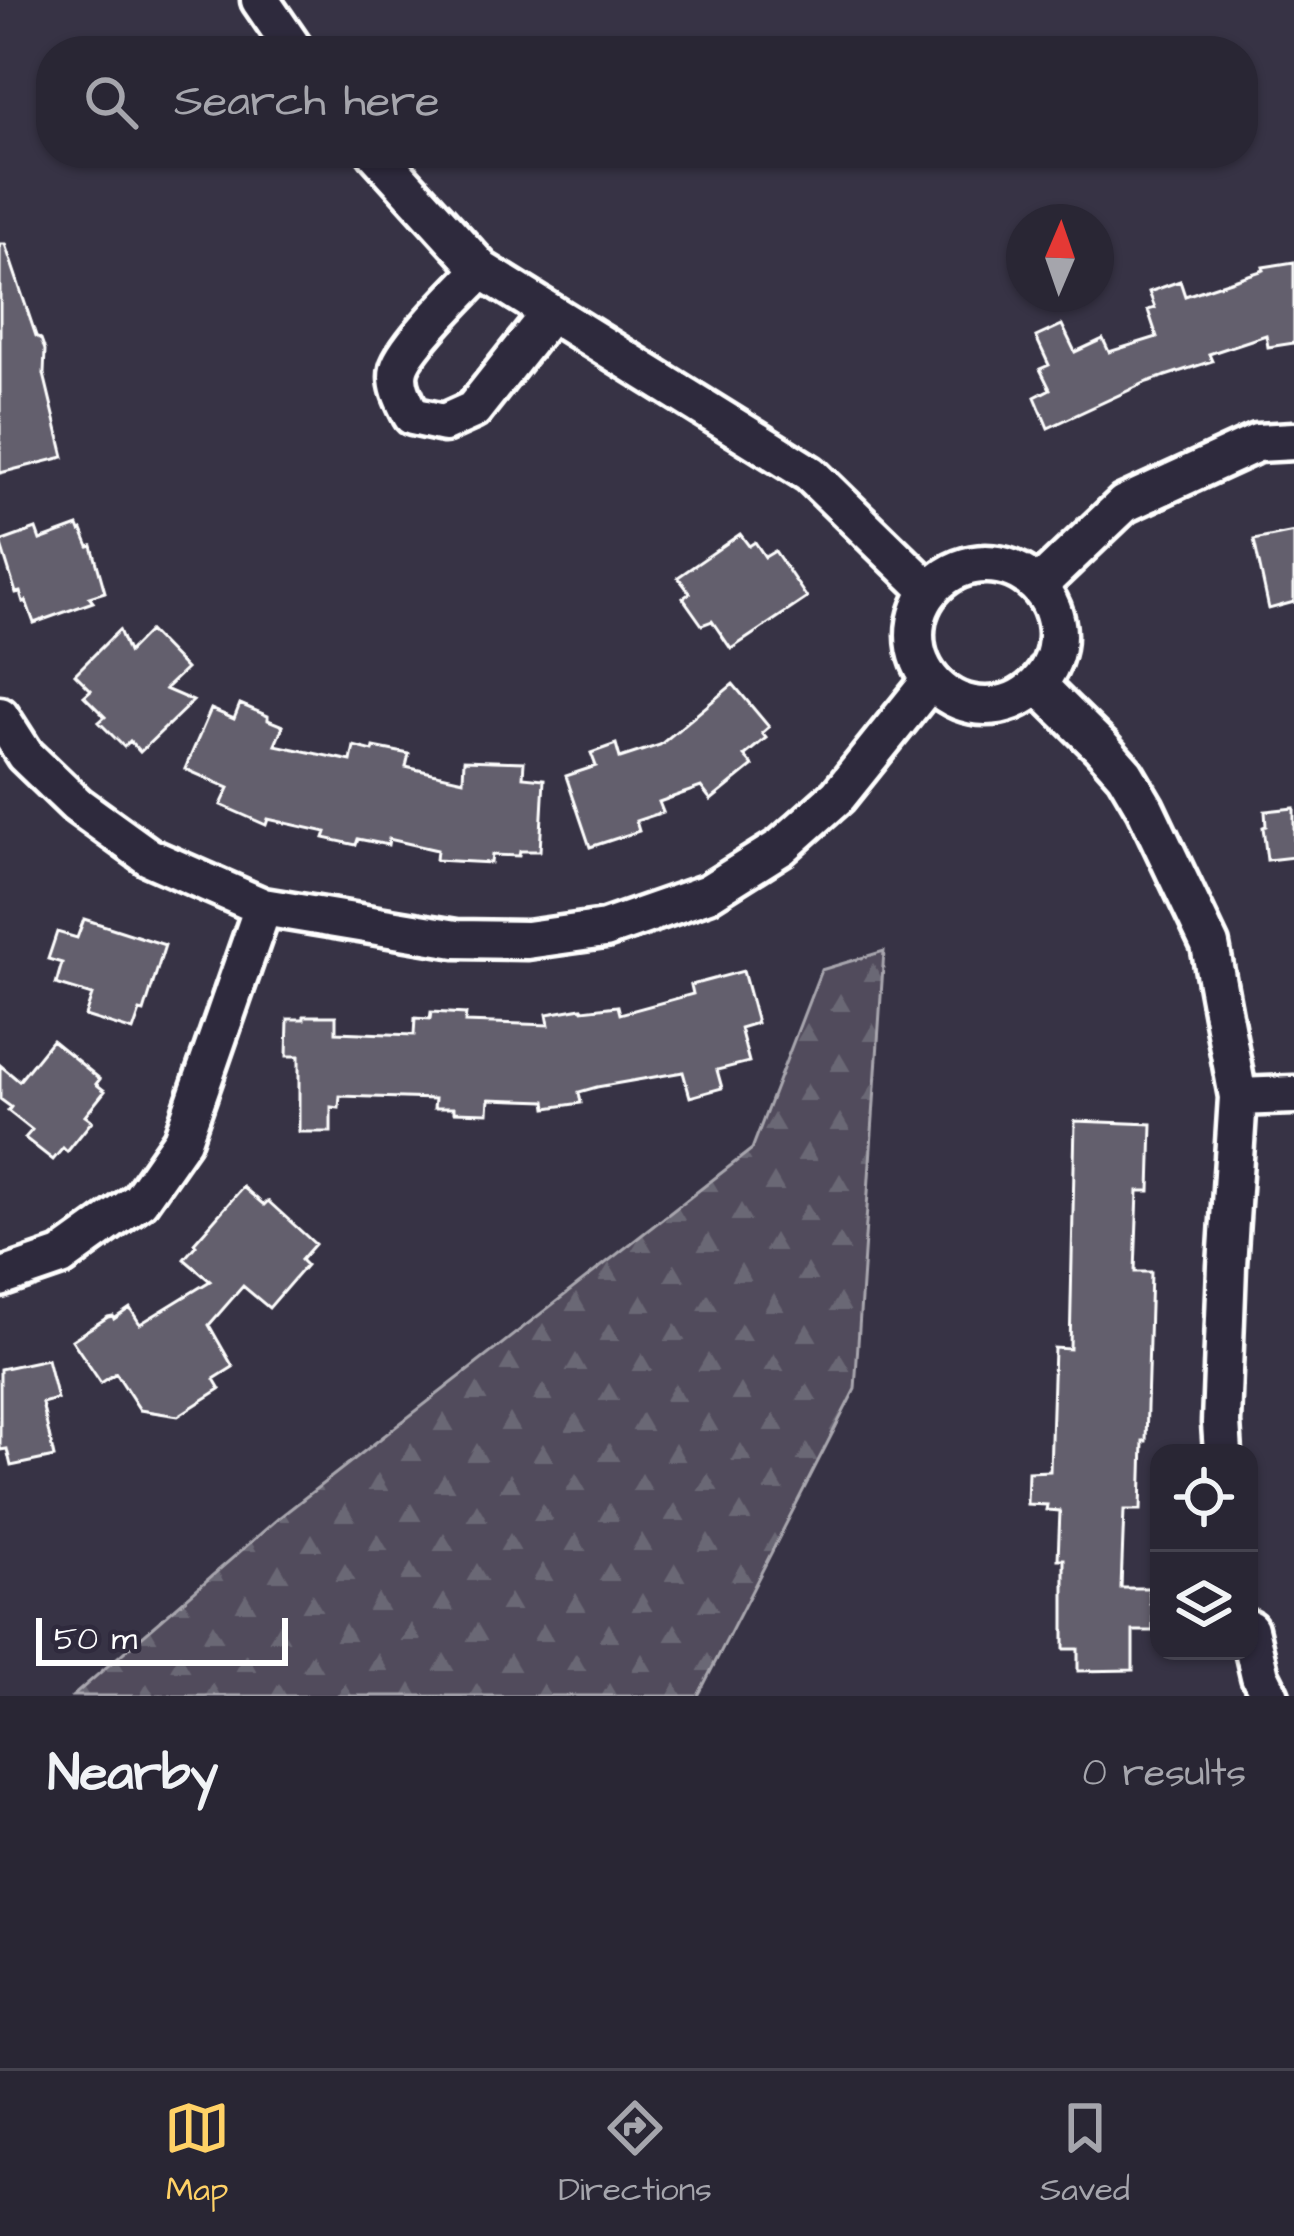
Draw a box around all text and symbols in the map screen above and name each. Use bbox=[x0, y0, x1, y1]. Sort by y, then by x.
search box bbox=[36, 36, 1258, 168]
icon: search bbox=[78, 69, 144, 135]
text: Search here bbox=[174, 71, 440, 133]
north arrow bbox=[1006, 204, 1114, 312]
map controls bbox=[1150, 1444, 1258, 1660]
button: locate bbox=[1150, 1444, 1258, 1552]
button: layers bbox=[1150, 1552, 1258, 1660]
scale bar bbox=[36, 1612, 288, 1665]
text: 50 m bbox=[54, 1616, 137, 1662]
text: Nearby bbox=[48, 1739, 218, 1810]
text: 0 results bbox=[1082, 1747, 1246, 1801]
tab: Map bbox=[164, 2095, 230, 2213]
tab: Directions bbox=[558, 2095, 712, 2213]
tab: Saved bbox=[1040, 2095, 1130, 2213]

